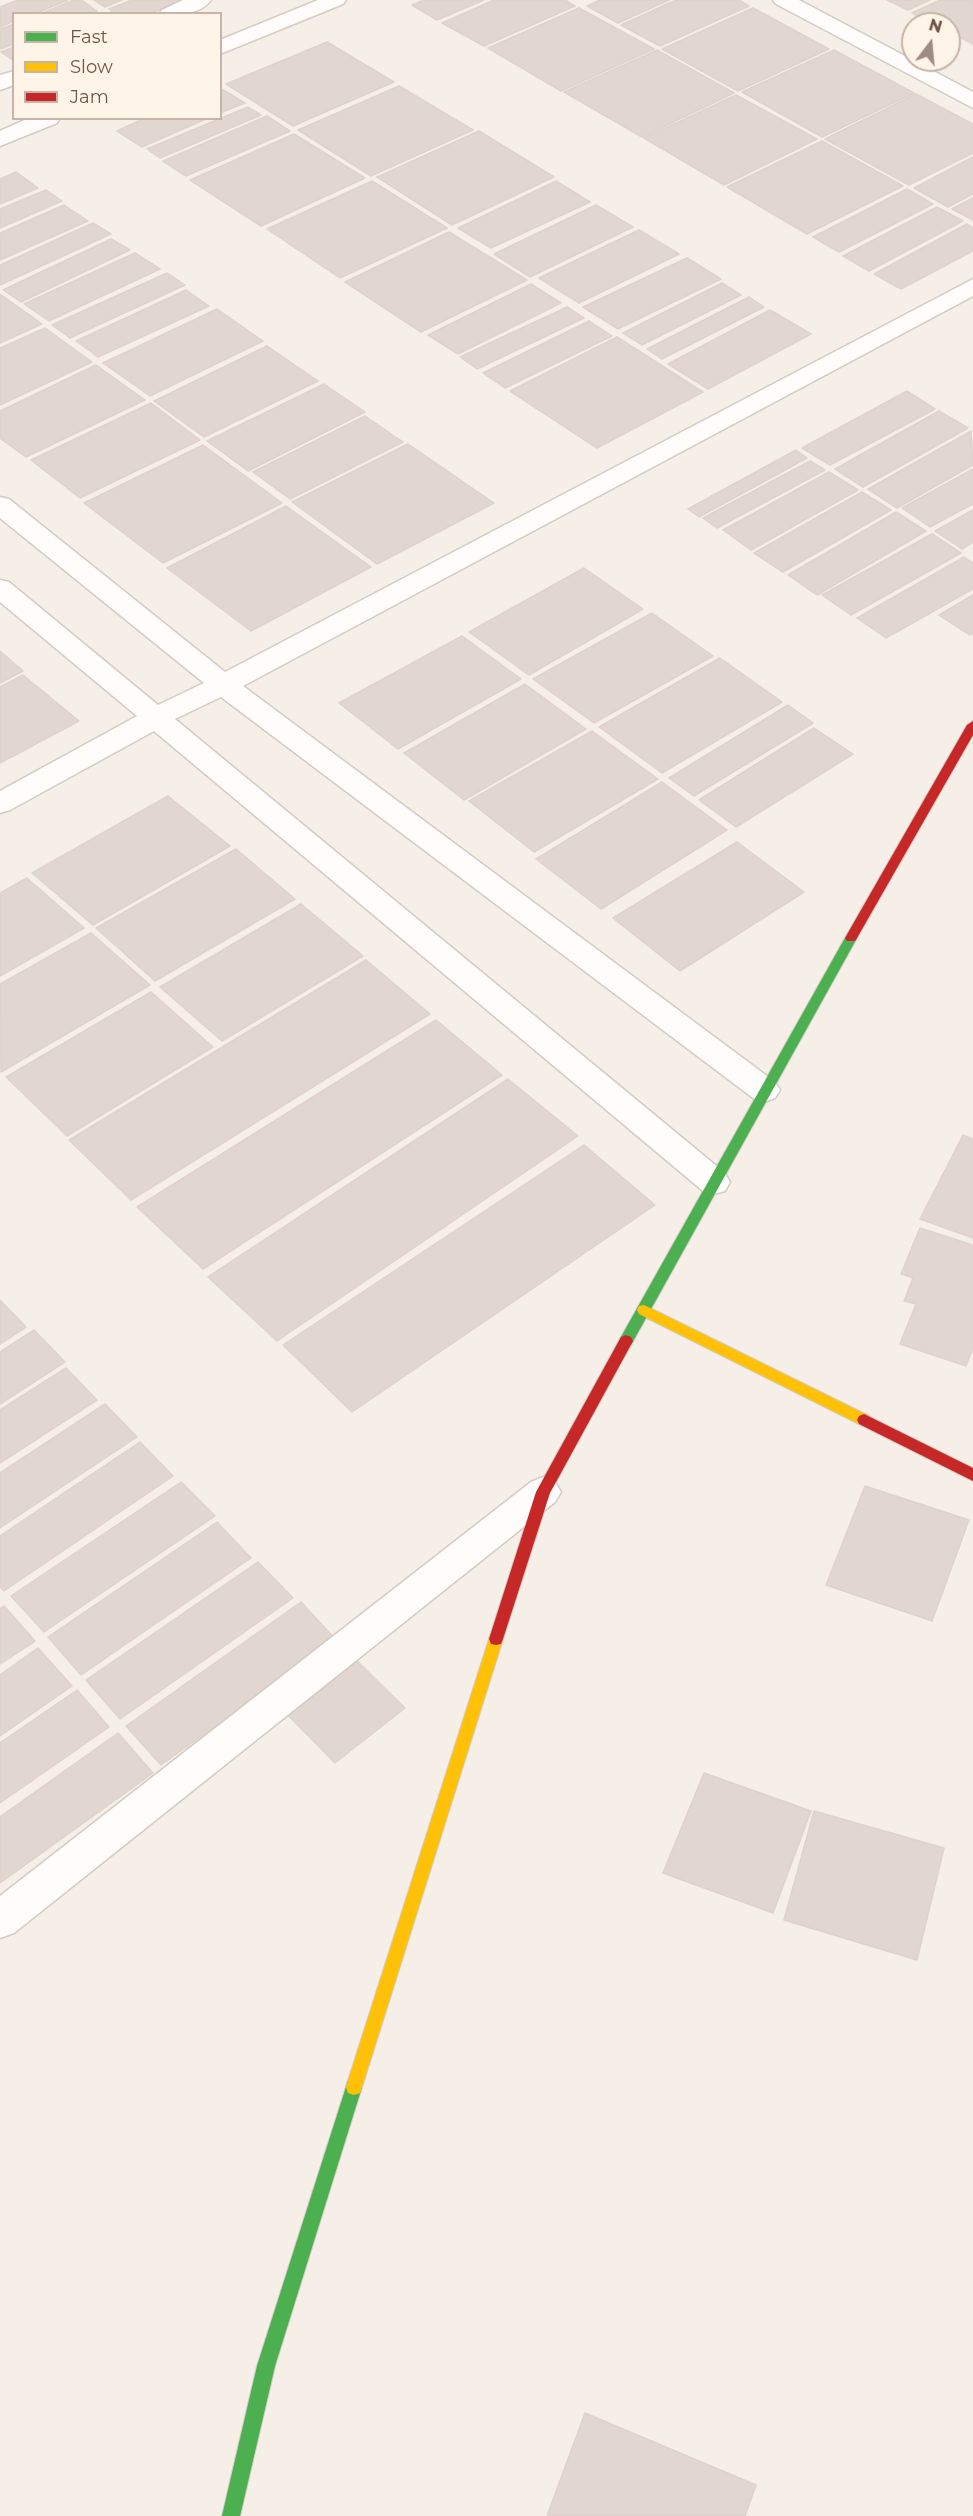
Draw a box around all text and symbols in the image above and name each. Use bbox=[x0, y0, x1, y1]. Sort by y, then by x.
legend bbox=[12, 12, 222, 120]
north arrow bbox=[901, 12, 961, 72]
text: N bbox=[927, 15, 944, 37]
text: Fast bbox=[70, 26, 108, 48]
text: Slow bbox=[70, 56, 113, 78]
text: Jam bbox=[70, 86, 109, 108]

